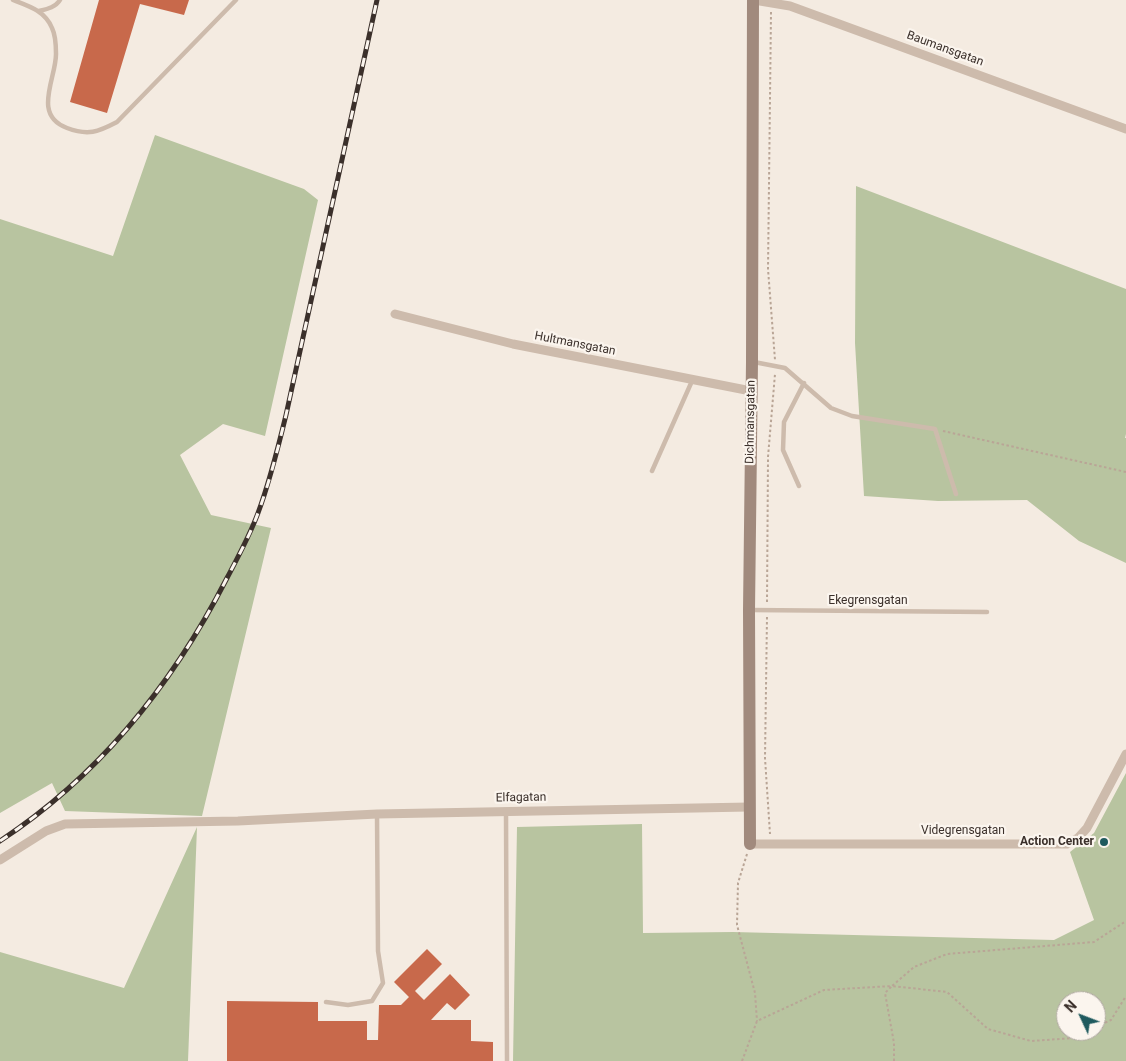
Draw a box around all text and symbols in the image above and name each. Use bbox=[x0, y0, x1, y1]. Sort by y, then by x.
street label: Baumansgatan bbox=[905, 28, 985, 70]
street label: Hultmansgatan bbox=[533, 329, 617, 359]
street label: Dichmansgatan bbox=[743, 380, 759, 464]
street label: Ekegrensgatan bbox=[828, 594, 908, 608]
street label: Elfagatan bbox=[495, 790, 547, 806]
street label: Videgrensgatan bbox=[921, 824, 1005, 838]
place label: Action Center bbox=[1020, 835, 1094, 849]
marker: Action Center bbox=[1098, 836, 1110, 848]
north arrow bbox=[1056, 991, 1106, 1041]
text: N bbox=[1062, 997, 1080, 1016]

